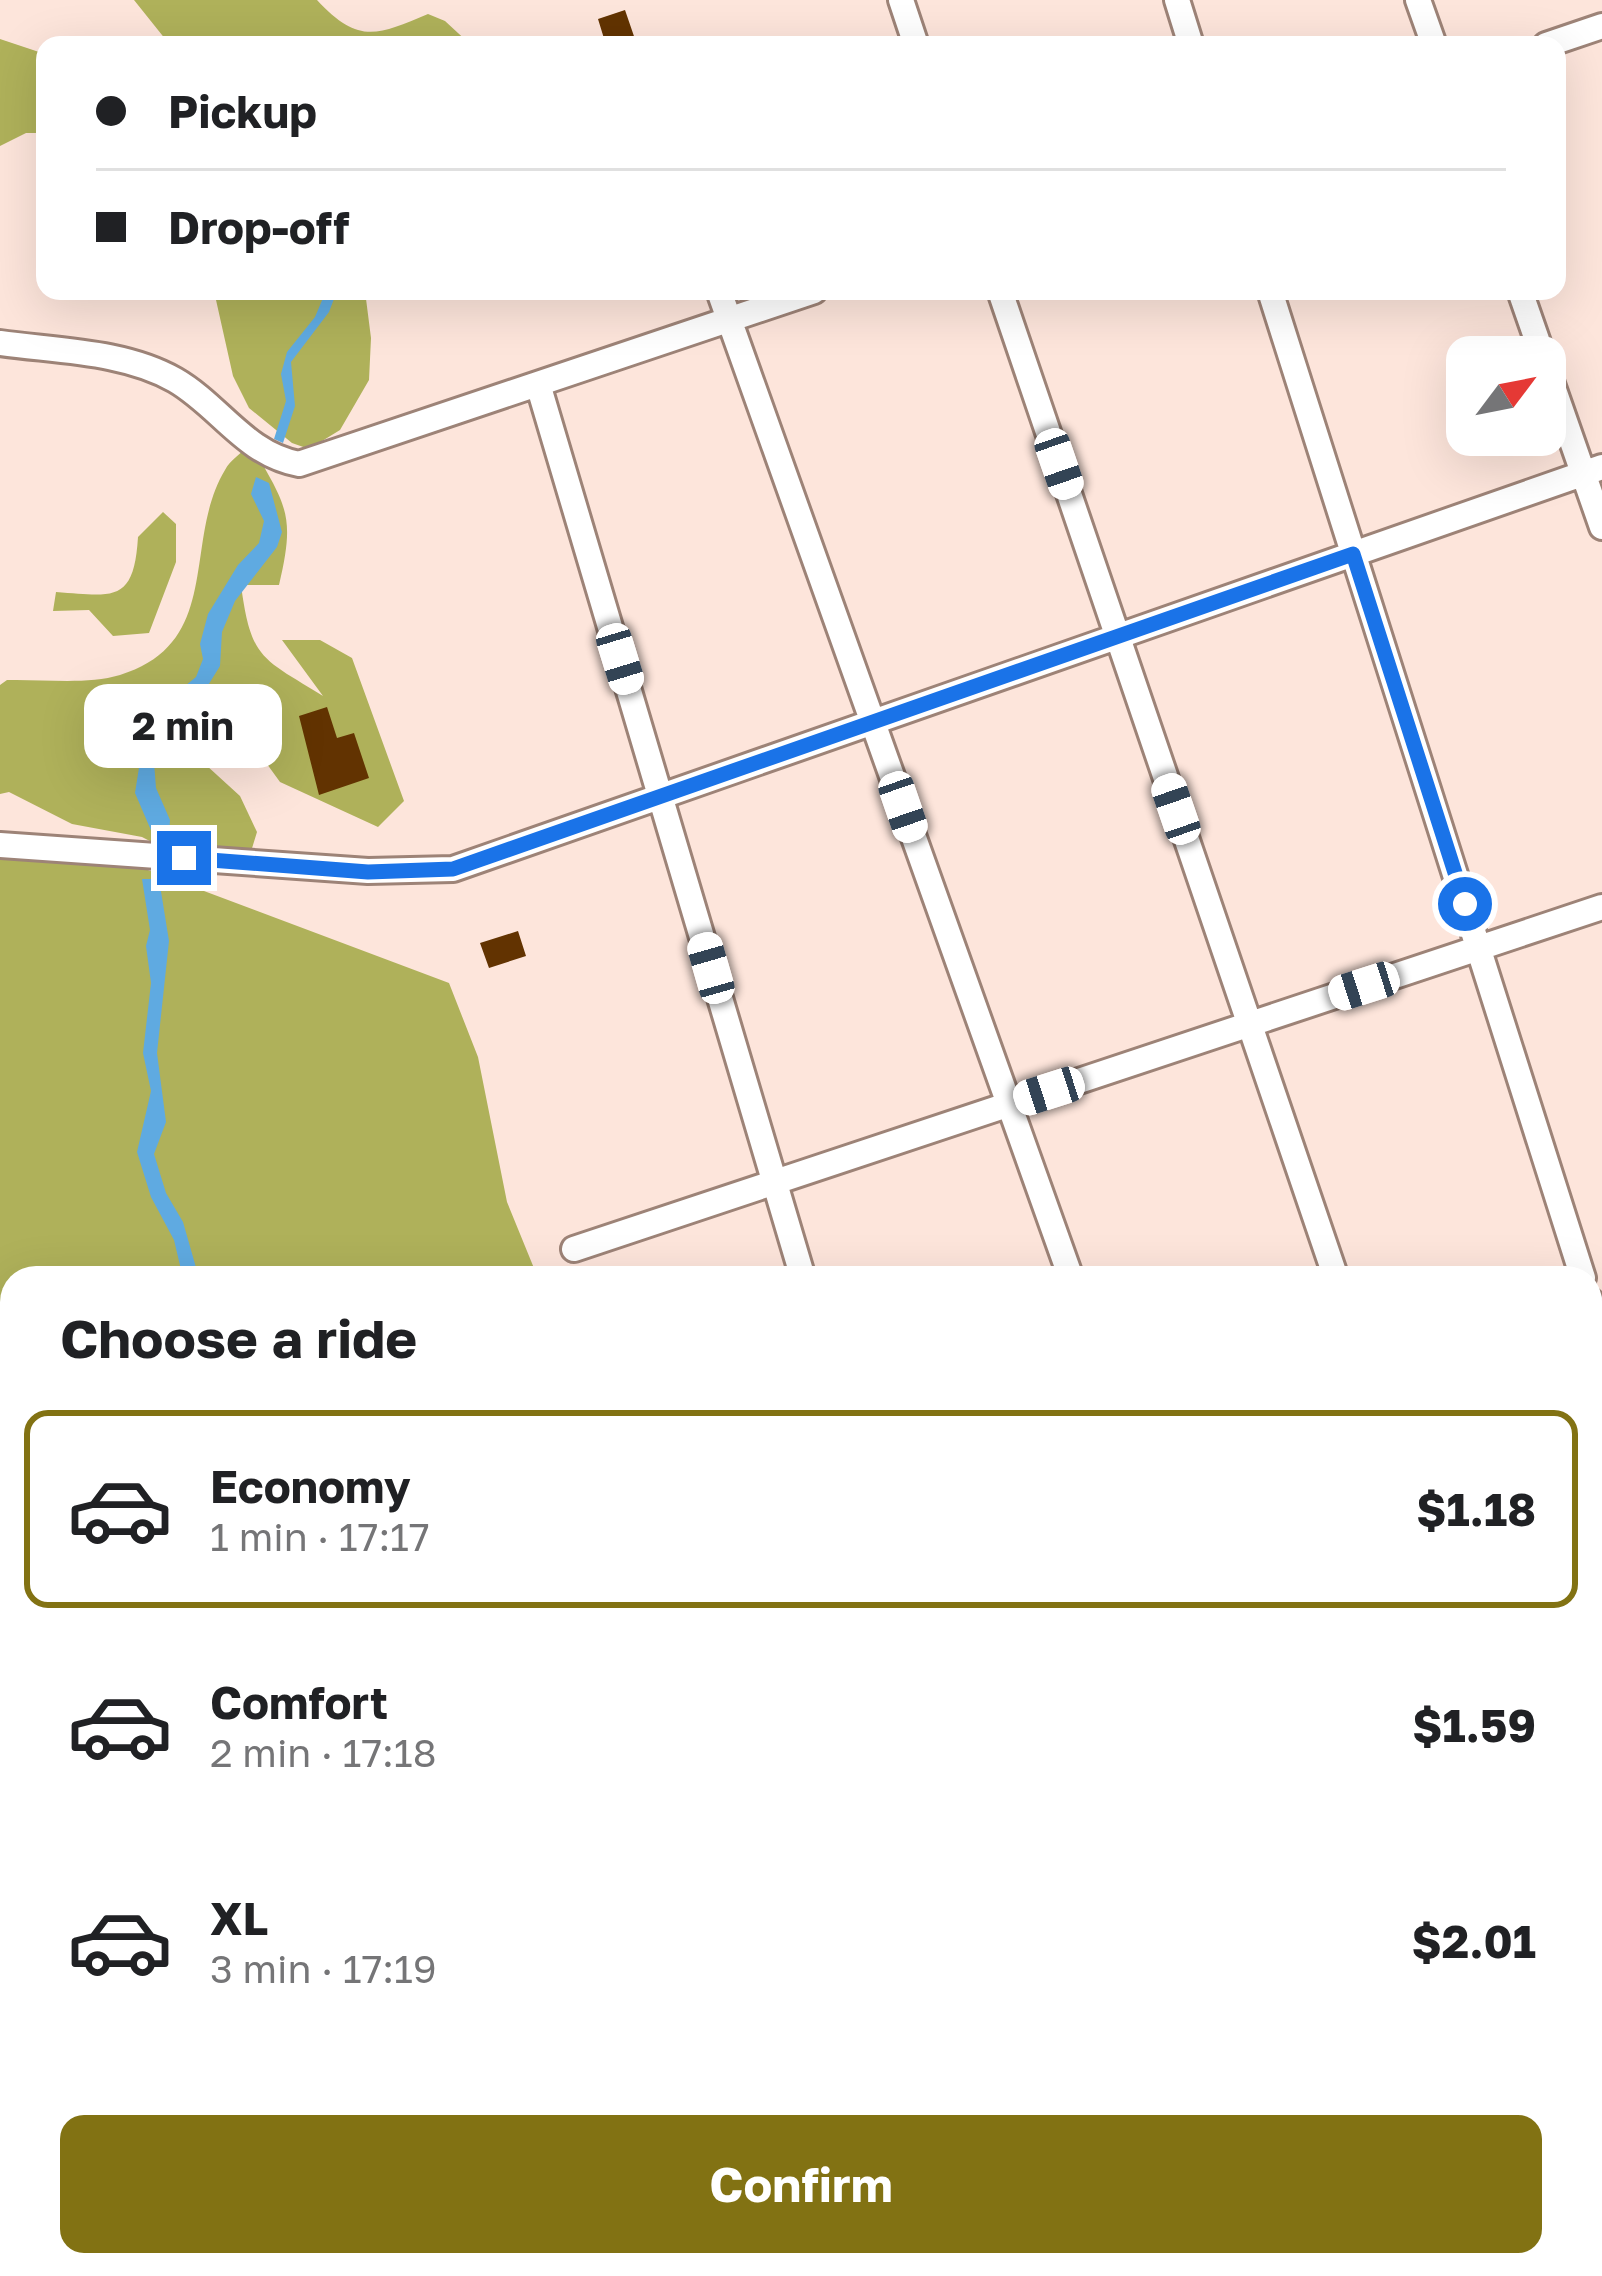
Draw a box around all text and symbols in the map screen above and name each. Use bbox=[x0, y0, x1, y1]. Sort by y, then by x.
text: Pickup bbox=[168, 84, 317, 138]
text: Drop-off bbox=[168, 200, 349, 254]
north arrow bbox=[1446, 336, 1566, 456]
map controls bbox=[1446, 336, 1566, 456]
car bbox=[1030, 424, 1088, 504]
car bbox=[592, 619, 648, 699]
callout: 2 min bbox=[85, 684, 283, 768]
text: 2 min bbox=[132, 702, 234, 749]
car bbox=[874, 767, 932, 847]
car bbox=[1147, 769, 1205, 849]
route end bbox=[157, 831, 211, 885]
route start bbox=[1438, 877, 1492, 931]
car bbox=[684, 928, 738, 1008]
car bbox=[1324, 958, 1404, 1014]
car bbox=[1009, 1063, 1089, 1119]
text: Choose a ride bbox=[60, 1305, 417, 1370]
icon: car bbox=[66, 1455, 174, 1563]
text: Economy bbox=[210, 1459, 411, 1513]
text: $1.18 bbox=[1416, 1482, 1536, 1536]
text: 1 min · 17:17 bbox=[210, 1513, 430, 1560]
icon: car bbox=[66, 1671, 174, 1779]
text: Comfort bbox=[210, 1675, 388, 1729]
text: $1.59 bbox=[1412, 1698, 1536, 1752]
text: 2 min · 17:18 bbox=[210, 1729, 437, 1776]
icon: car bbox=[66, 1887, 174, 1995]
text: XL bbox=[210, 1891, 268, 1945]
text: $2.01 bbox=[1412, 1914, 1536, 1968]
text: 3 min · 17:19 bbox=[210, 1945, 437, 1992]
button: Confirm bbox=[60, 2115, 1542, 2253]

